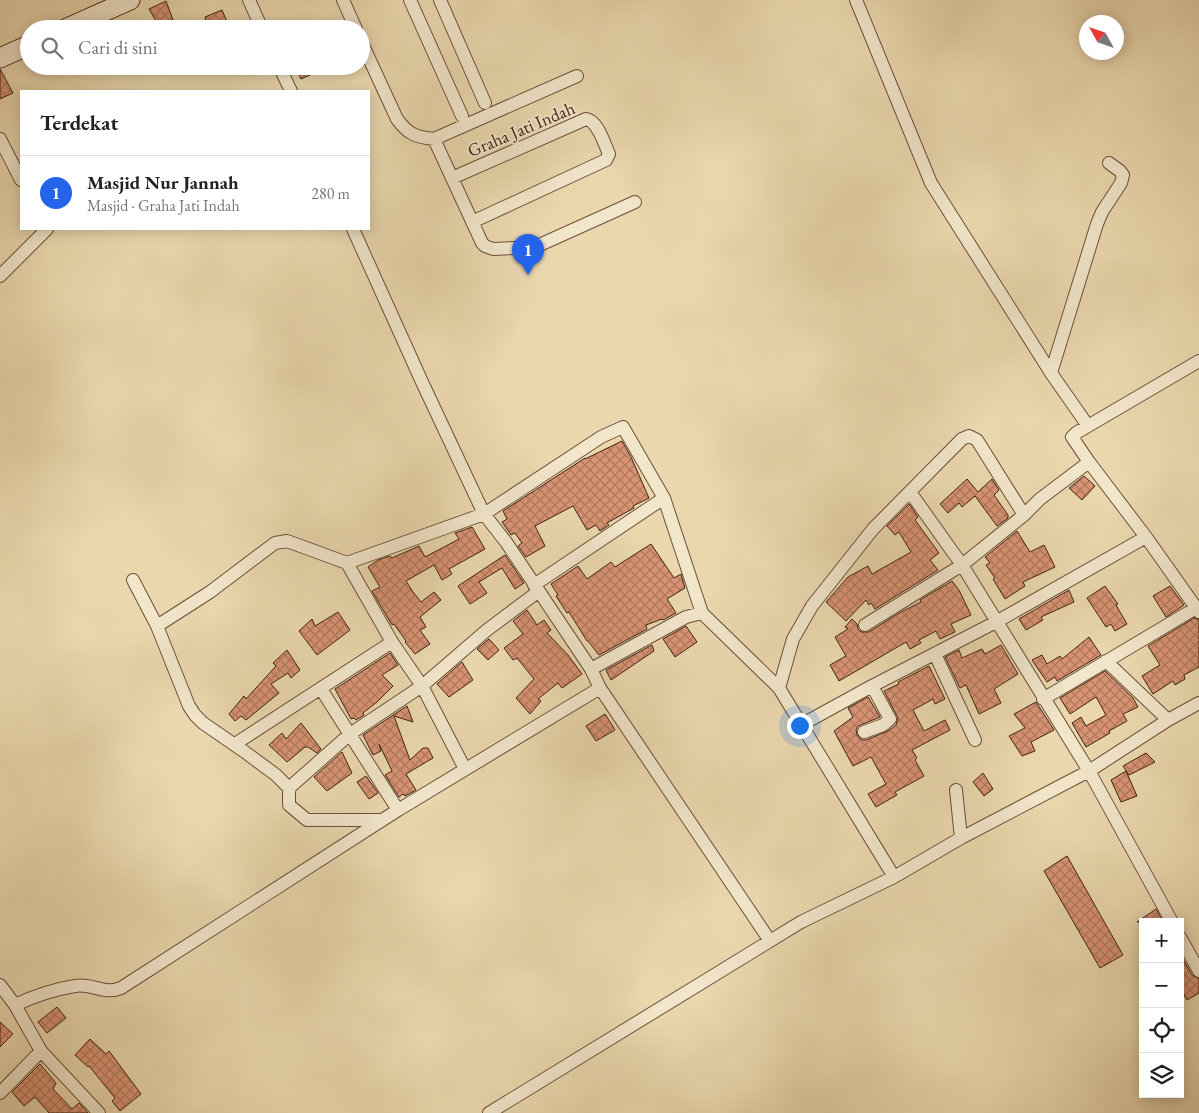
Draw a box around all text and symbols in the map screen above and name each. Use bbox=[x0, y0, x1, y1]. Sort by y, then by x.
north arrow bbox=[1079, 15, 1124, 60]
search box bbox=[20, 20, 370, 75]
icon: search bbox=[38, 34, 66, 62]
text: Cari di sini bbox=[78, 35, 157, 60]
street label: Graha Jati Indah bbox=[464, 96, 578, 162]
text: Terdekat bbox=[40, 109, 118, 136]
text: Masjid Nur Jannah bbox=[87, 170, 239, 195]
text: 1 bbox=[52, 183, 60, 204]
text: 280 m bbox=[311, 183, 350, 204]
text: Masjid · Graha Jati Indah bbox=[87, 195, 240, 216]
pin: 1 bbox=[512, 234, 544, 275]
your location bbox=[787, 713, 813, 739]
map controls bbox=[1139, 918, 1184, 1098]
button: + bbox=[1139, 918, 1184, 963]
button: − bbox=[1139, 963, 1184, 1008]
button: locate bbox=[1139, 1008, 1184, 1053]
button: layers bbox=[1139, 1053, 1184, 1098]

